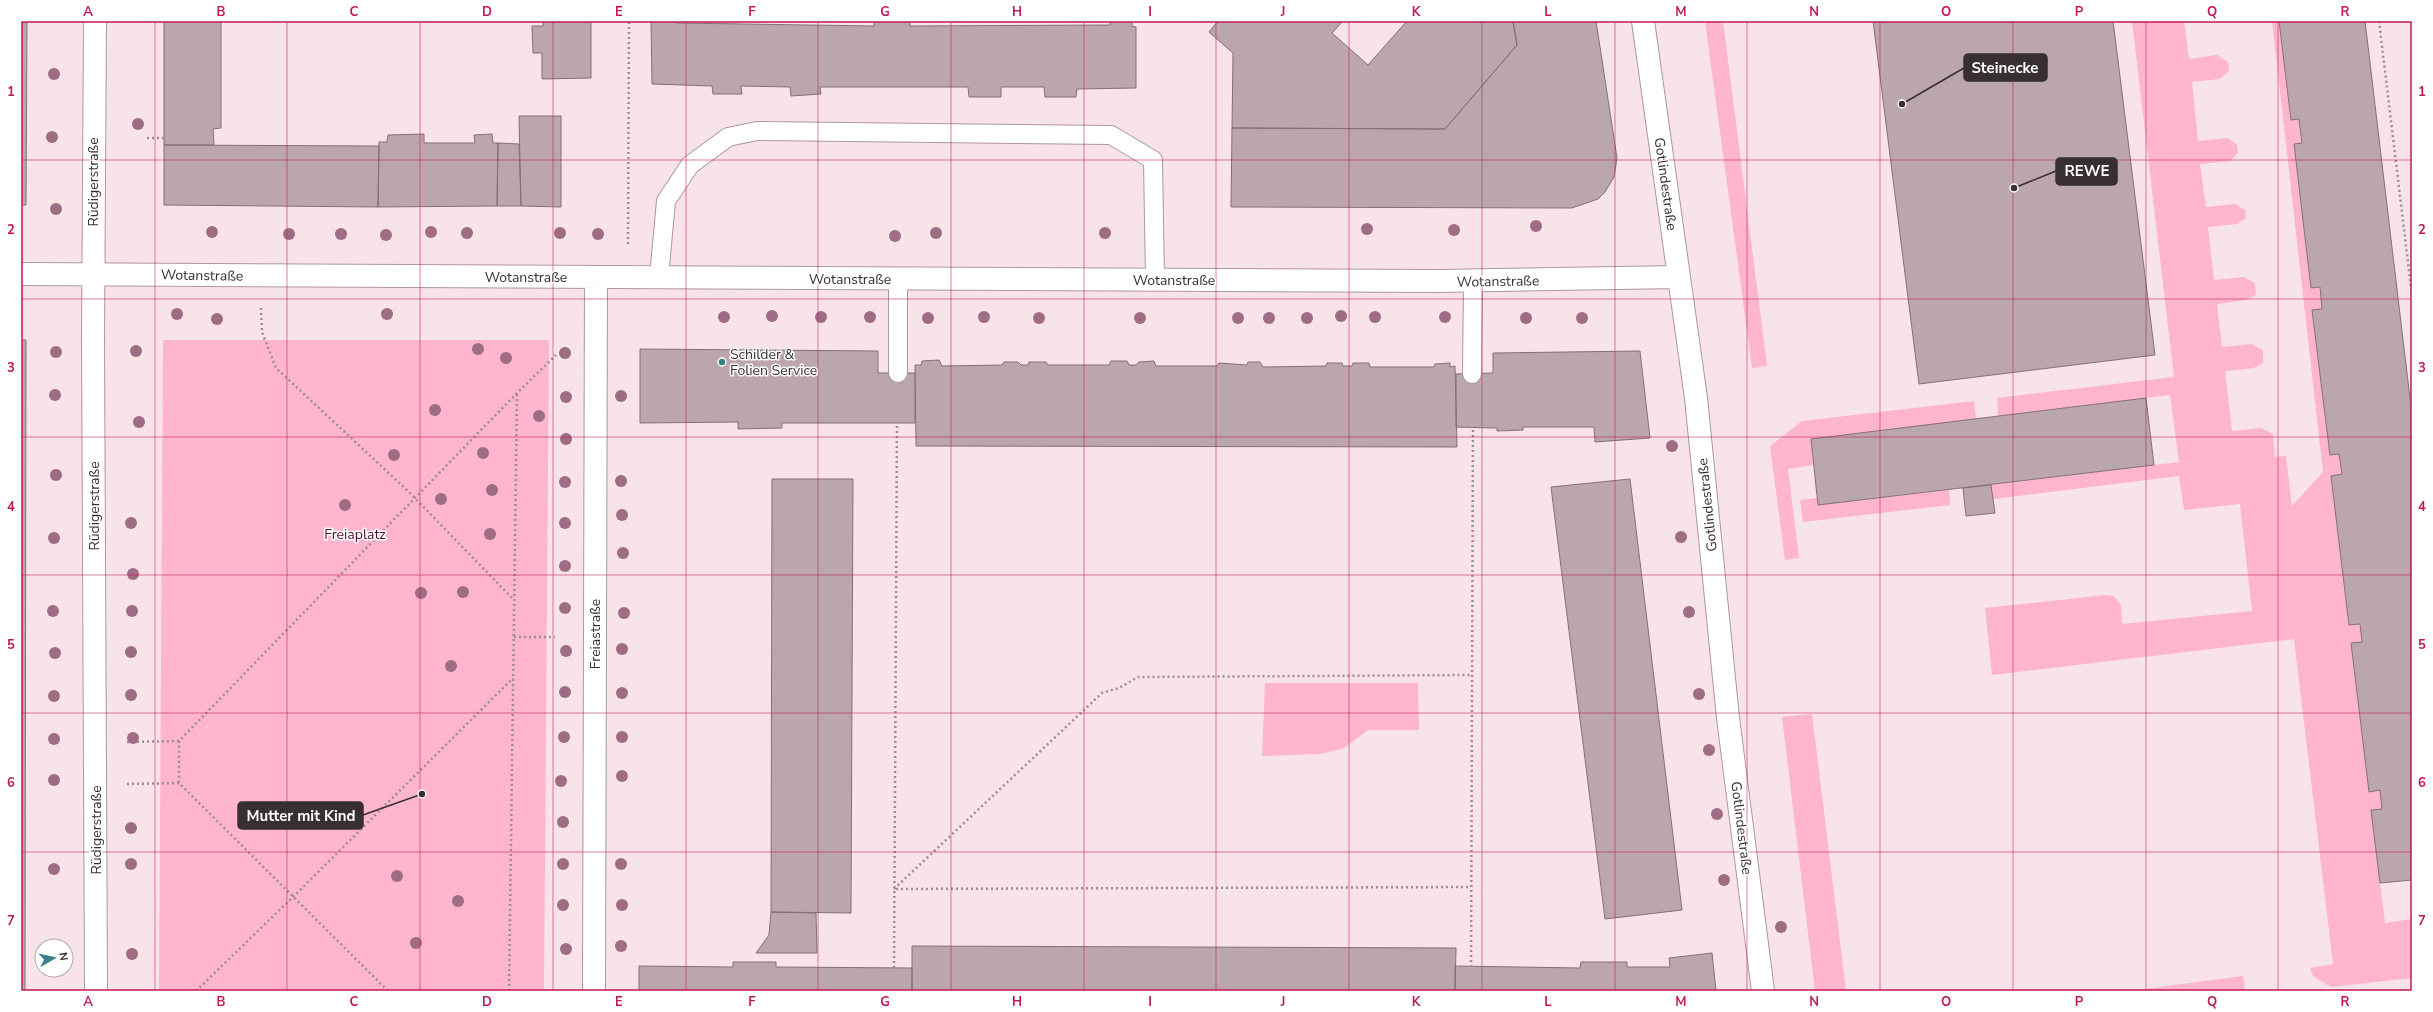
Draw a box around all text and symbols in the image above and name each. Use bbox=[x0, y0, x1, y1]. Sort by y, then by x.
text: A bbox=[83, 3, 93, 21]
text: B bbox=[217, 3, 226, 21]
text: C bbox=[350, 3, 359, 21]
text: D bbox=[482, 3, 492, 21]
text: E bbox=[615, 3, 623, 21]
text: F bbox=[748, 3, 756, 21]
text: G bbox=[880, 3, 890, 21]
text: H bbox=[1012, 3, 1022, 21]
text: I bbox=[1148, 3, 1152, 21]
text: J bbox=[1280, 3, 1285, 21]
text: K bbox=[1412, 3, 1421, 21]
text: L bbox=[1544, 3, 1552, 21]
text: M bbox=[1675, 3, 1687, 21]
text: N bbox=[1809, 3, 1819, 21]
text: O bbox=[1941, 3, 1951, 21]
text: P bbox=[2075, 3, 2084, 21]
text: Q bbox=[2207, 3, 2217, 21]
text: R bbox=[2341, 3, 2350, 21]
callout: Steinecke bbox=[1964, 54, 2047, 81]
text: Steinecke bbox=[1971, 58, 2039, 78]
text: 1 bbox=[7, 83, 15, 101]
text: 1 bbox=[2418, 83, 2426, 101]
street label: Gotlindestraße bbox=[1650, 136, 1681, 232]
street label: Rüdigerstraße bbox=[84, 137, 103, 227]
callout: REWE bbox=[2056, 158, 2117, 185]
text: REWE bbox=[2065, 161, 2109, 181]
text: 2 bbox=[7, 221, 15, 239]
text: 2 bbox=[2418, 221, 2426, 239]
street label: Wotanstraße bbox=[161, 265, 243, 286]
street label: Wotanstraße bbox=[485, 268, 567, 287]
street label: Wotanstraße bbox=[809, 270, 891, 289]
street label: Wotanstraße bbox=[1133, 271, 1215, 290]
street label: Wotanstraße bbox=[1457, 271, 1539, 292]
place label: Schilder & Folien Service bbox=[730, 345, 817, 380]
marker: Schilder & Folien Service bbox=[717, 357, 727, 367]
text: 3 bbox=[7, 359, 15, 377]
text: 3 bbox=[2418, 359, 2426, 377]
street label: Gotlindestraße bbox=[1693, 457, 1722, 553]
street label: Rüdigerstraße bbox=[85, 461, 104, 551]
text: 4 bbox=[7, 498, 15, 516]
text: 4 bbox=[2418, 498, 2426, 516]
park label: Freiaplatz bbox=[324, 525, 386, 544]
street label: Freiastraße bbox=[586, 599, 605, 669]
text: 5 bbox=[7, 636, 15, 654]
text: 5 bbox=[2418, 636, 2426, 654]
text: 6 bbox=[7, 774, 15, 792]
text: 6 bbox=[2418, 774, 2426, 792]
street label: Gotlindestraße bbox=[1726, 780, 1757, 876]
street label: Rüdigerstraße bbox=[87, 785, 106, 875]
callout: Mutter mit Kind bbox=[238, 802, 363, 829]
text: Mutter mit Kind bbox=[246, 806, 356, 826]
text: 7 bbox=[7, 912, 15, 930]
text: 7 bbox=[2418, 912, 2426, 930]
north arrow bbox=[34, 938, 74, 978]
text: N bbox=[55, 951, 71, 962]
text: A bbox=[83, 993, 93, 1011]
text: B bbox=[217, 993, 226, 1011]
text: C bbox=[350, 993, 359, 1011]
text: D bbox=[482, 993, 492, 1011]
text: E bbox=[615, 993, 623, 1011]
text: F bbox=[748, 993, 756, 1011]
text: G bbox=[880, 993, 890, 1011]
text: H bbox=[1012, 993, 1022, 1011]
text: I bbox=[1148, 993, 1152, 1011]
text: J bbox=[1280, 993, 1285, 1011]
text: K bbox=[1412, 993, 1421, 1011]
text: L bbox=[1544, 993, 1552, 1011]
text: M bbox=[1675, 993, 1687, 1011]
text: N bbox=[1809, 993, 1819, 1011]
text: O bbox=[1941, 993, 1951, 1011]
text: P bbox=[2075, 993, 2084, 1011]
text: Q bbox=[2207, 993, 2217, 1011]
text: R bbox=[2341, 993, 2350, 1011]

